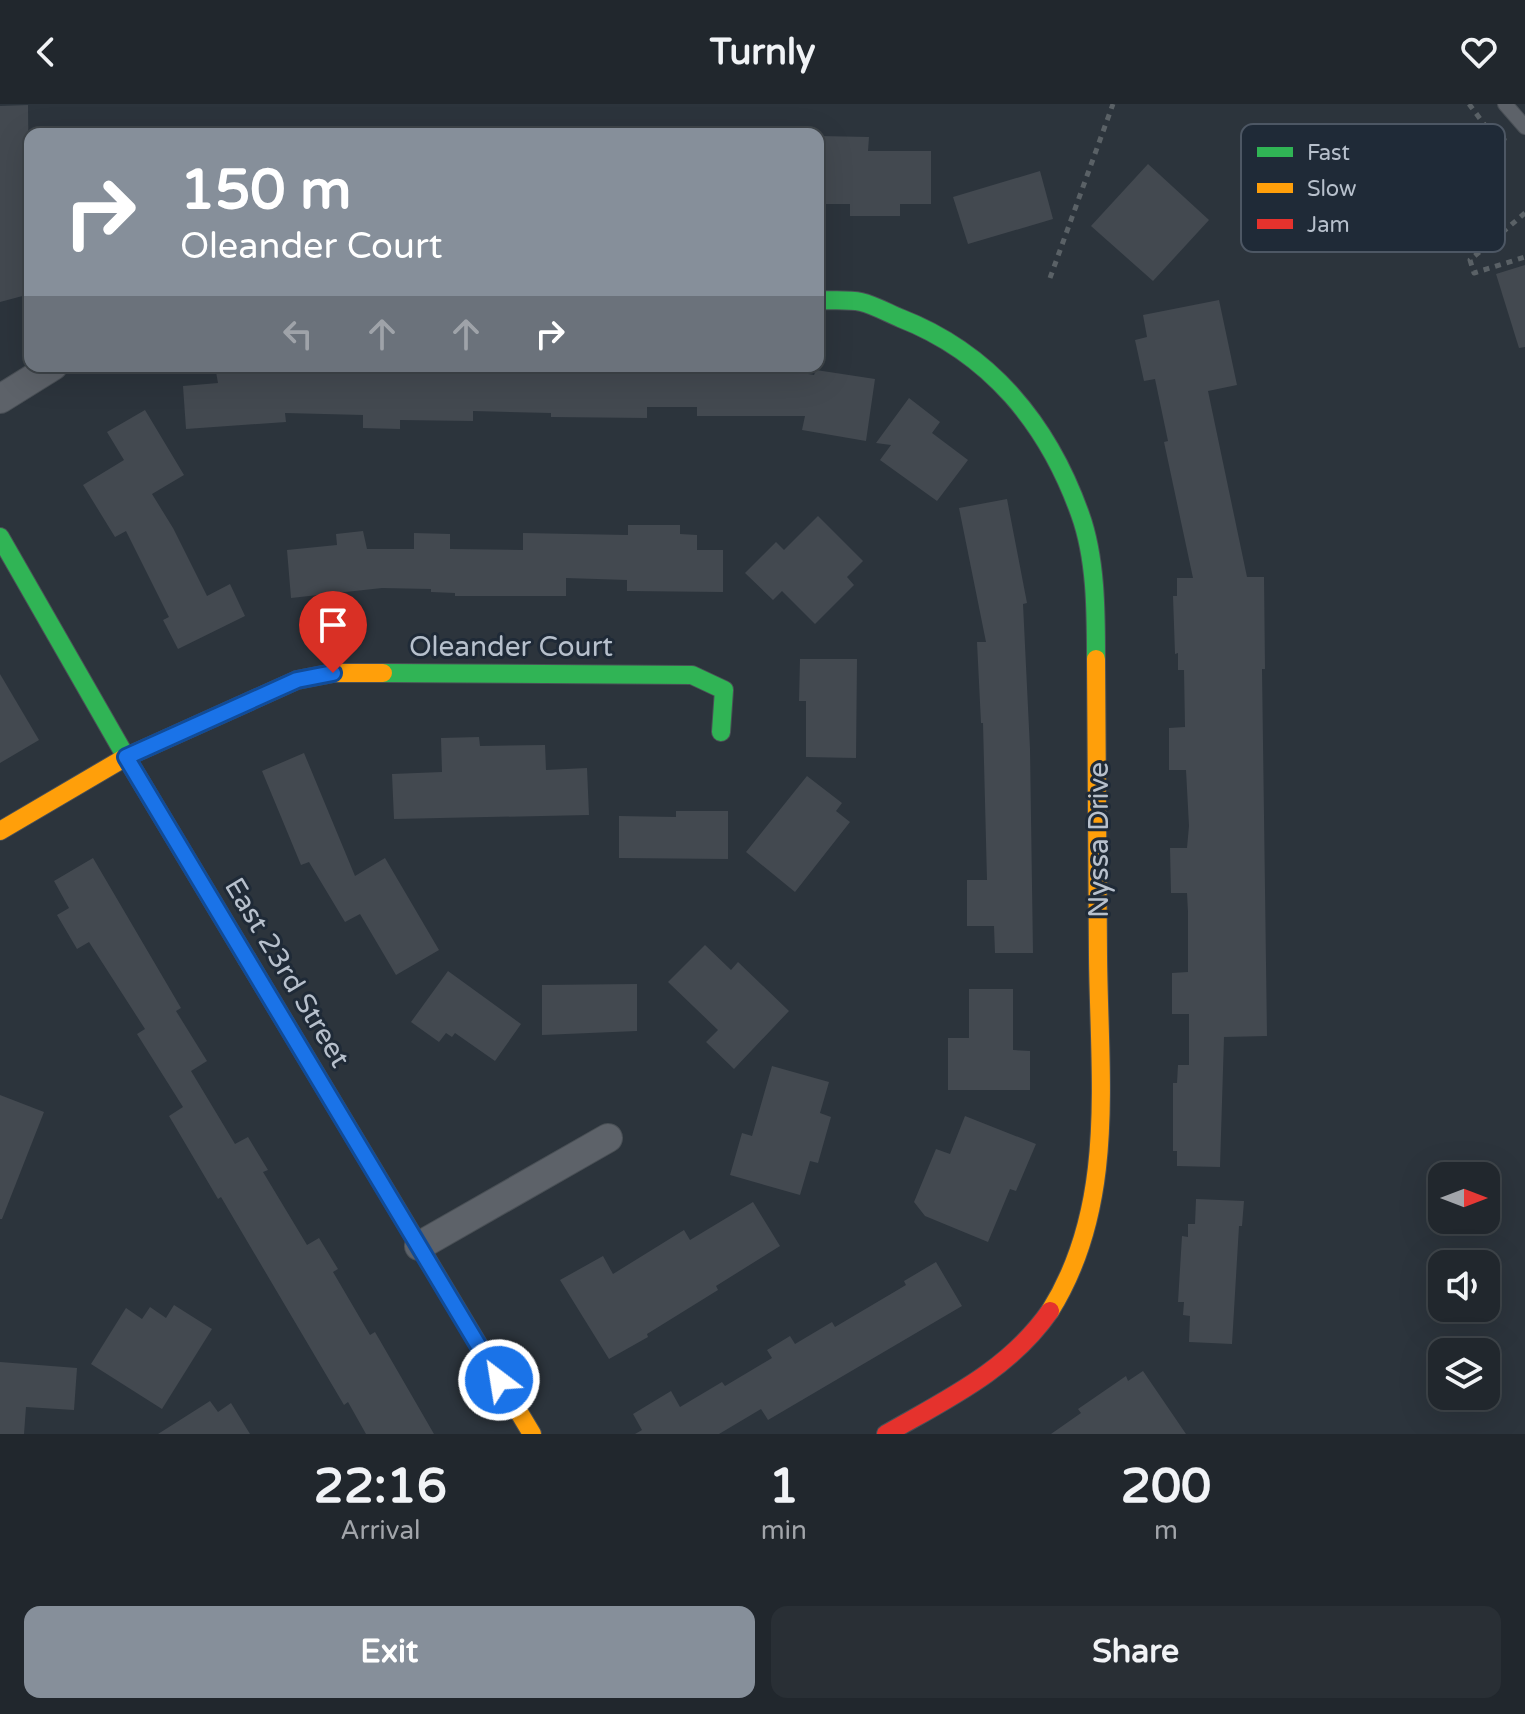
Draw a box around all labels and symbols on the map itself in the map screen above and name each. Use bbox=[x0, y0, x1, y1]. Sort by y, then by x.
legend bbox=[1241, 124, 1505, 252]
text: Fast bbox=[1307, 140, 1350, 166]
text: Slow bbox=[1307, 176, 1357, 202]
text: Jam bbox=[1307, 212, 1350, 238]
pin bbox=[299, 591, 367, 673]
street label: Oleander Court bbox=[409, 630, 613, 664]
street label: Nyssa Drive bbox=[1082, 762, 1116, 918]
street label: East 23rd Street bbox=[217, 872, 357, 1074]
north arrow bbox=[1428, 1162, 1500, 1234]
position arrow bbox=[457, 1338, 541, 1422]

